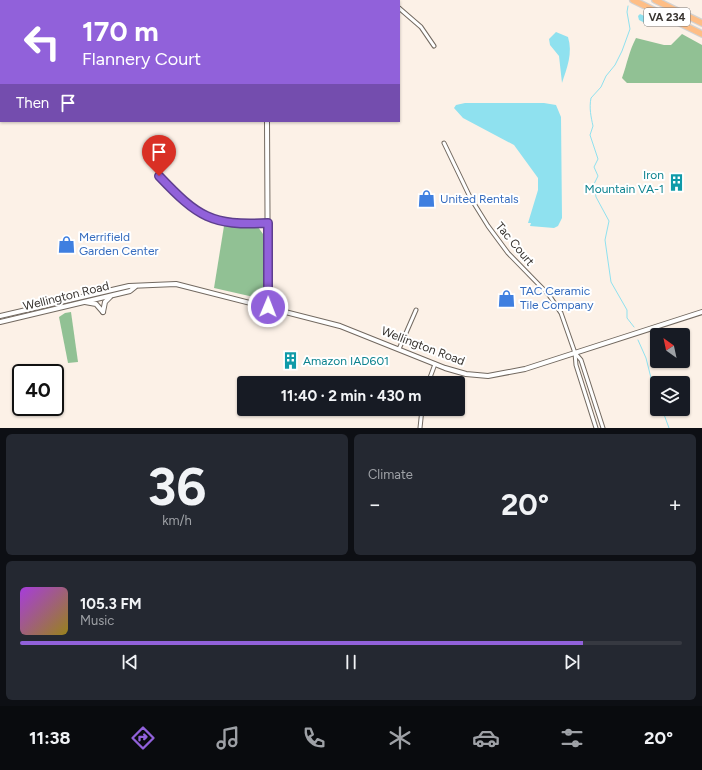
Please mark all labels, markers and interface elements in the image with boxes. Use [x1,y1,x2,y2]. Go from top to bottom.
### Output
road number: VA 234 [644,8,690,26]
text: 170 m [82,14,159,48]
icon: left [16,16,68,68]
text: Flannery Court [82,48,201,70]
icon: arrive [57,92,79,114]
text: Then [16,94,49,112]
pin [142,135,176,176]
icon: arrive [148,141,170,163]
place label: Iron Mountain VA-1 [585,168,664,196]
building icon: Iron Mountain VA-1 [667,172,687,192]
shop icon: United Rentals [417,189,437,209]
place label: United Rentals [440,192,519,206]
street label: Tac Court [493,219,537,269]
place label: Merrifield Garden Center [79,230,159,258]
shop icon: Merrifield Garden Center [56,234,76,254]
street label: Wellington Road [22,279,110,313]
place label: TAC Ceramic Tile Company [520,284,594,312]
position arrow [247,286,289,328]
shop icon: TAC Ceramic Tile Company [497,288,517,308]
street label: Wellington Road [379,324,467,368]
north arrow [650,328,690,368]
map controls [650,328,690,416]
building icon: Amazon IAD601 [280,351,300,371]
place label: Amazon IAD601 [303,354,389,368]
speed limit sign: 40 [12,364,64,416]
button: layers [650,376,690,416]
text: 11:40 · 2 min · 430 m [281,387,421,405]
text: 36 [147,456,207,518]
text: Climate [368,467,413,482]
text: 20° [501,486,549,523]
text: − [368,491,382,518]
text: + [668,491,682,518]
text: km/h [162,513,192,528]
text: 105.3 FM [80,595,142,613]
text: Music [80,613,114,628]
icon: previous [119,651,141,673]
icon: pause [340,651,362,673]
icon: next [561,651,583,673]
icon: directions [129,724,157,752]
icon: music [214,724,242,752]
icon: phone [300,724,328,752]
icon: climate [386,724,414,752]
icon: car [472,724,500,752]
icon: filters [558,724,586,752]
text: 11:38 [29,727,71,749]
text: 20° [644,727,673,749]

